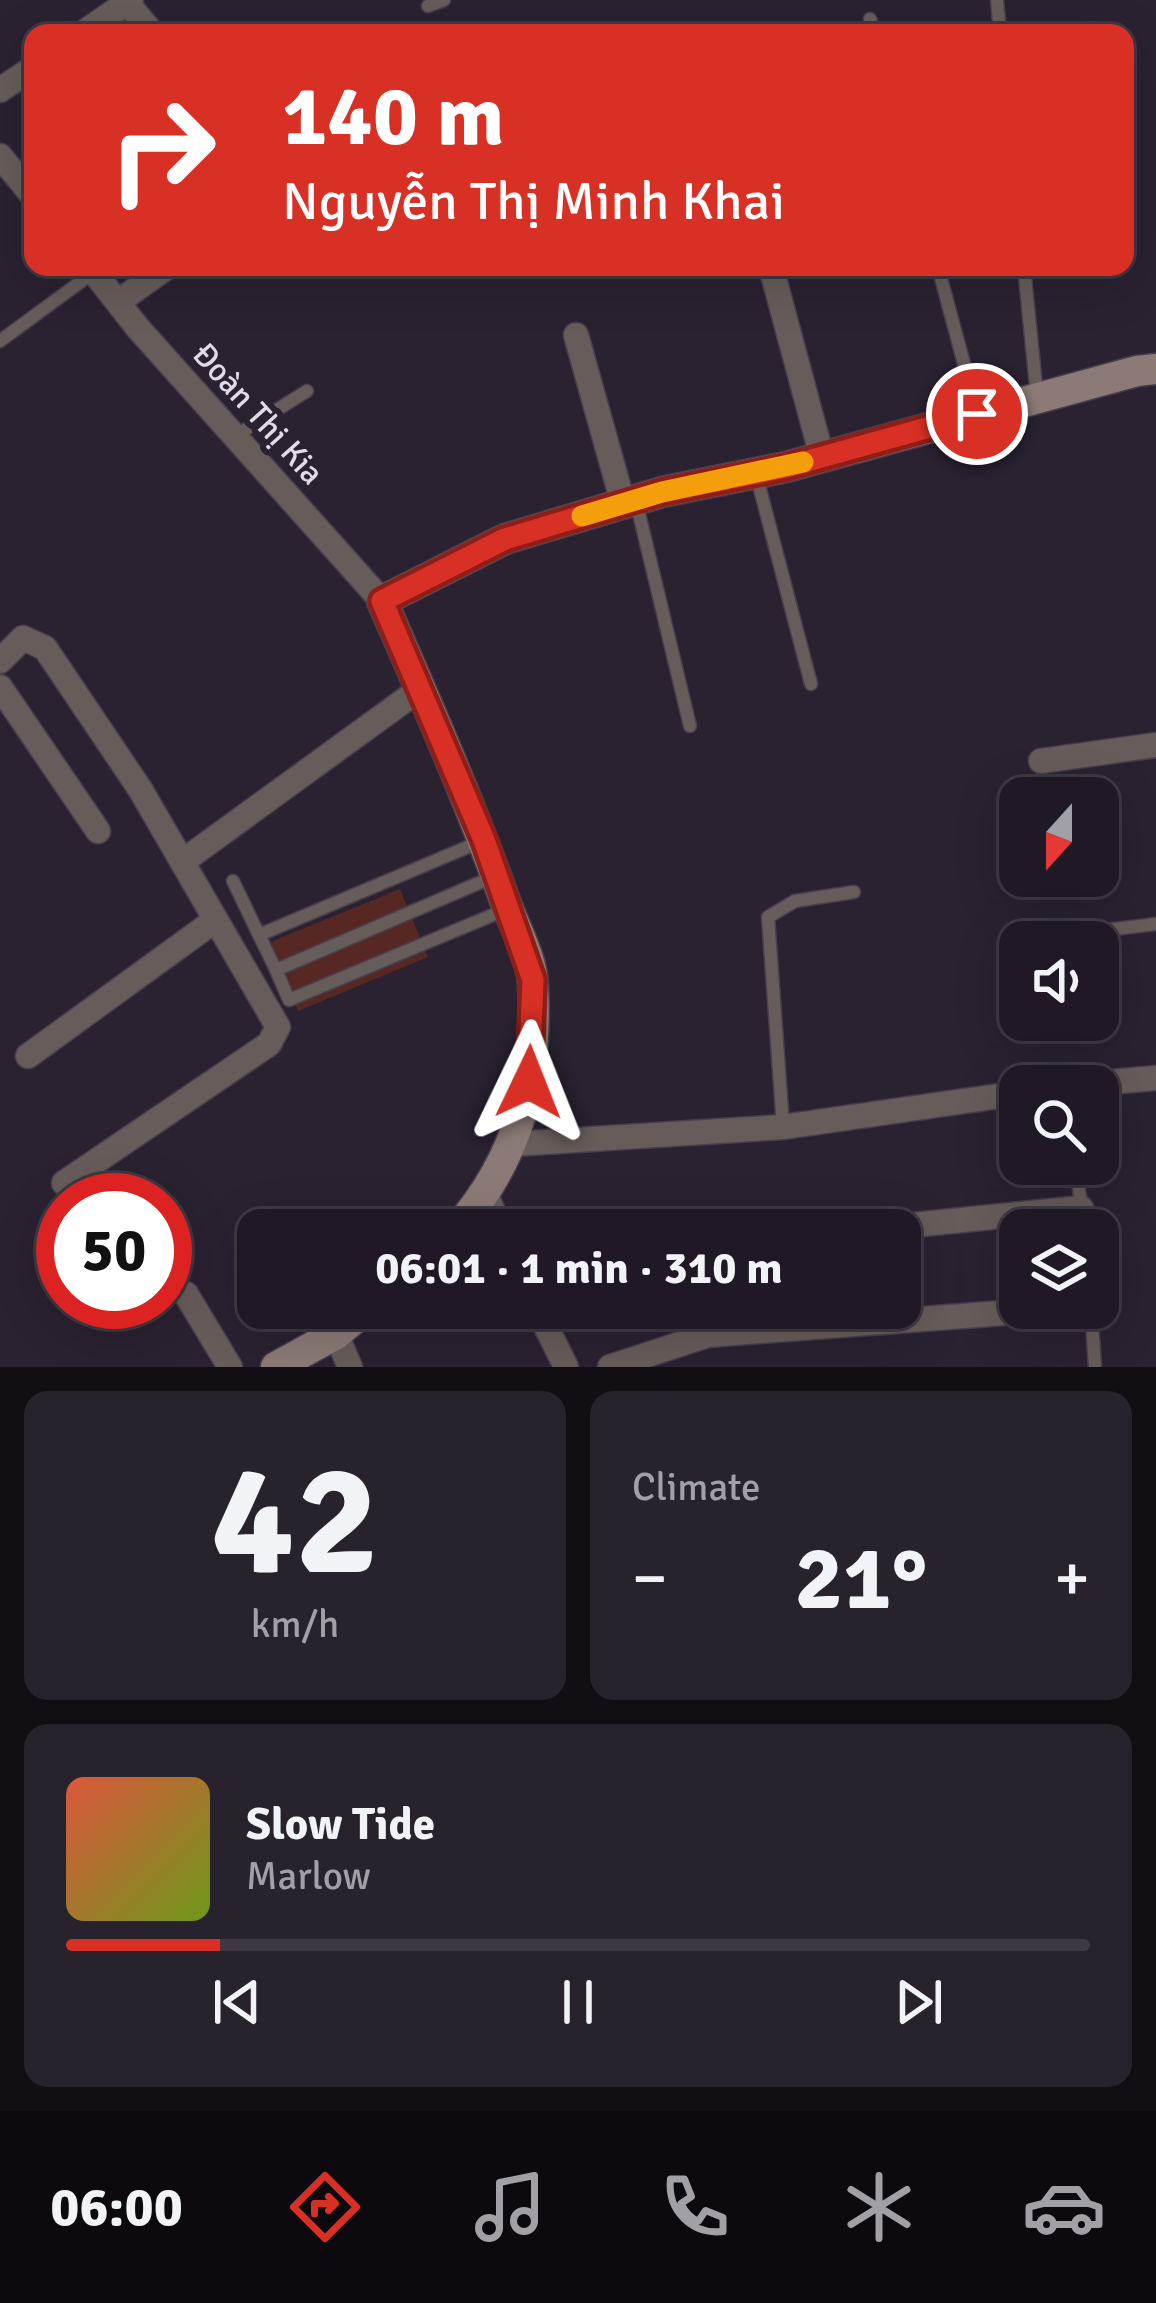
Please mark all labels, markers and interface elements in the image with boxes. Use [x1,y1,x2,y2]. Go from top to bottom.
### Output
text: 140 m [282,65,504,169]
icon: right [84,72,240,228]
text: Nguyễn Thị Minh Khai [282,168,785,235]
street label: Đoàn Thị Kia [183,335,332,493]
pin [926,363,1028,465]
icon: arrive [944,381,1010,447]
north arrow [999,777,1119,897]
map controls [999,777,1119,1329]
button: sound [999,921,1119,1041]
position arrow [466,1019,592,1145]
button: search [999,1065,1119,1185]
speed limit sign: 50 [36,1173,192,1329]
button: layers [999,1209,1119,1329]
text: 06:01 · 1 min · 310 m [375,1241,783,1296]
text: 42 [211,1425,379,1618]
text: Climate [632,1463,761,1511]
text: 21° [794,1523,928,1634]
text: − [632,1538,668,1619]
text: + [1054,1538,1090,1619]
text: km/h [251,1600,339,1648]
text: Slow Tide [246,1797,435,1852]
text: Marlow [246,1852,371,1900]
icon: previous [204,1969,270,2035]
icon: pause [545,1969,611,2035]
icon: next [886,1969,952,2035]
icon: directions [283,2165,367,2249]
icon: music [468,2165,552,2249]
icon: phone [653,2165,737,2249]
icon: climate [837,2165,921,2249]
icon: car [1022,2165,1106,2249]
text: 06:00 [50,2174,183,2241]

